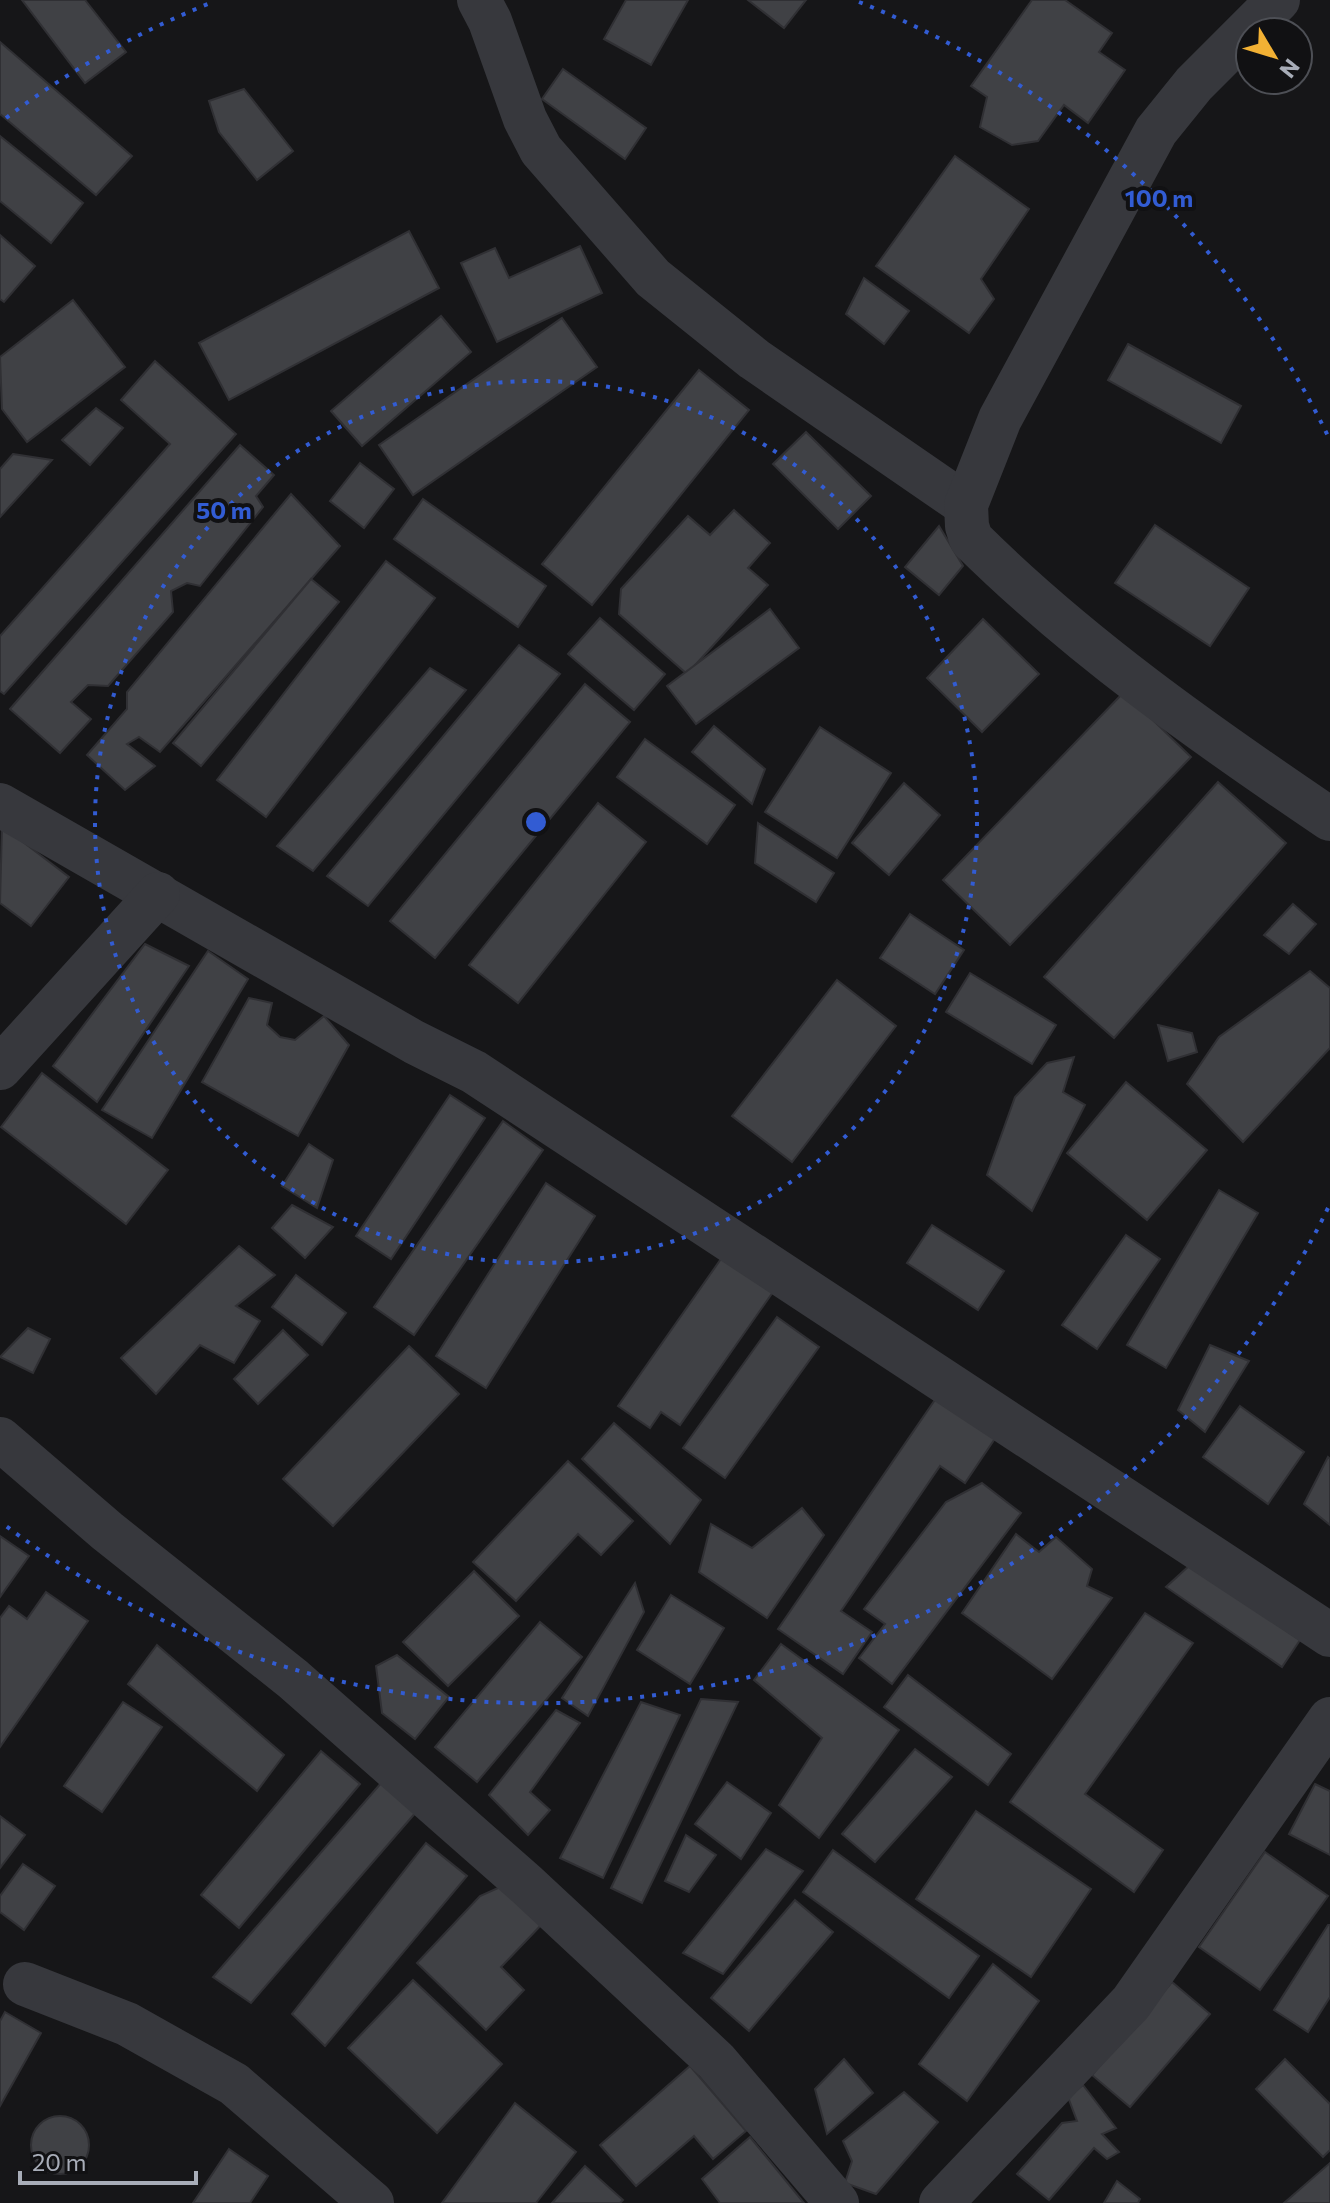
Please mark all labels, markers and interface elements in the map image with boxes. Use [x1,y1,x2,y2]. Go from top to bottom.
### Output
north arrow [1234,16,1314,96]
text: N [1274,54,1306,83]
text: 100 m [1125,183,1193,212]
text: 50 m [196,495,252,524]
centre of rings [522,808,550,836]
scale bar [20,2135,196,2185]
text: 20 m [32,2147,86,2176]

